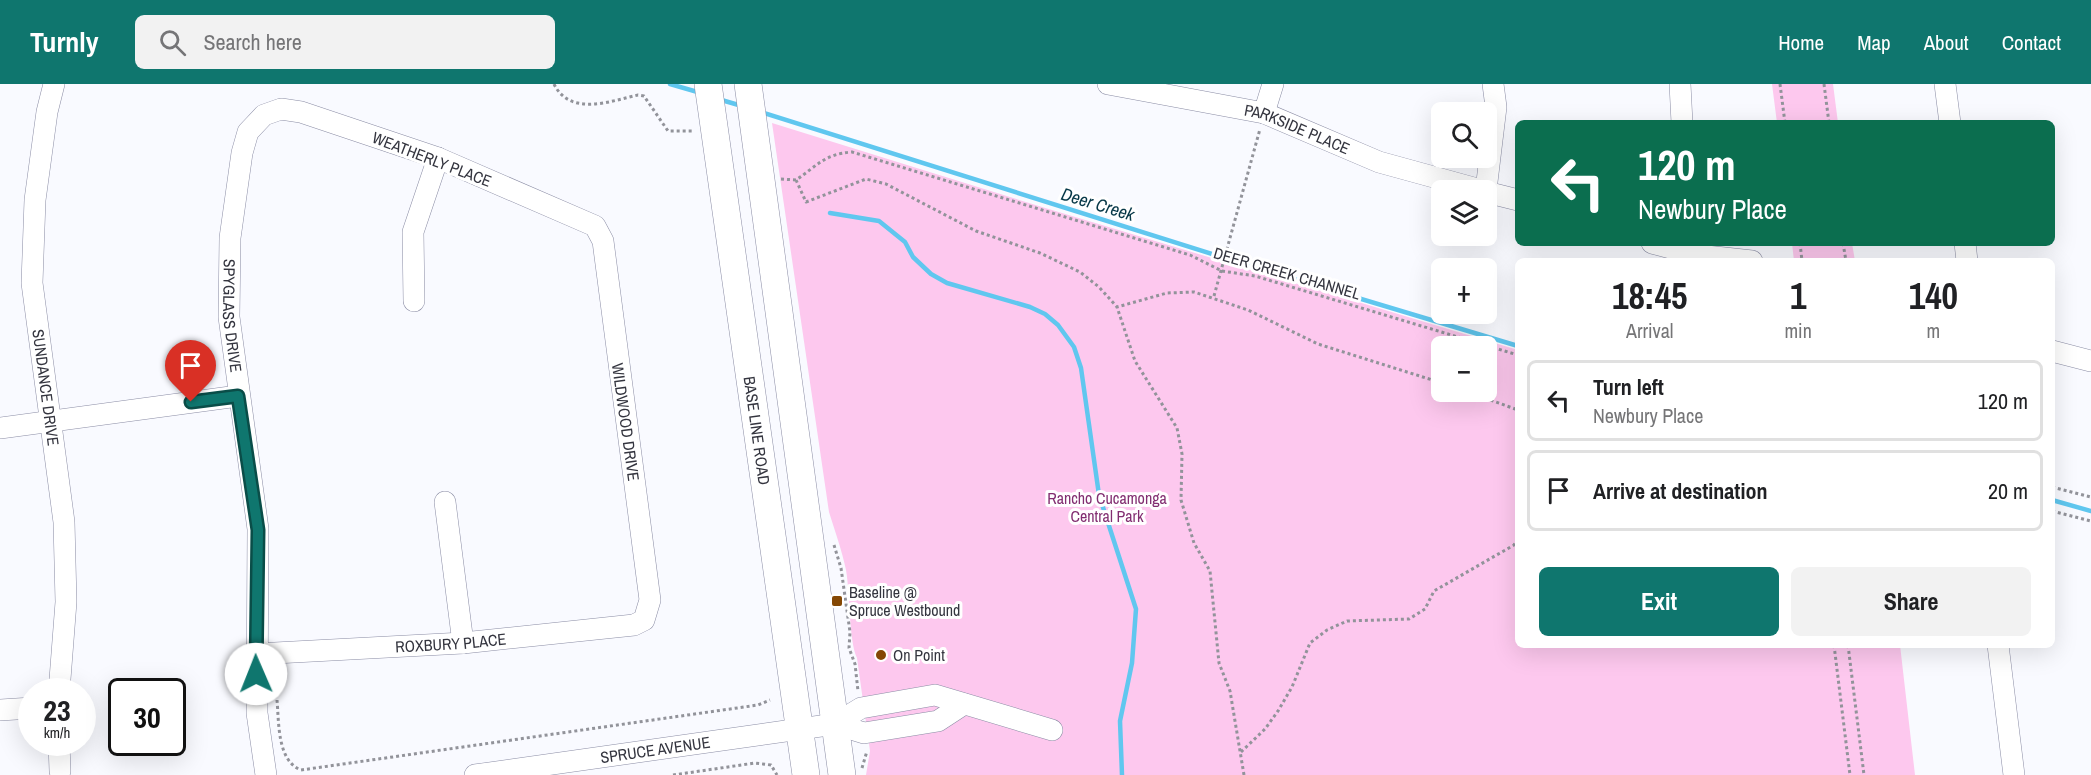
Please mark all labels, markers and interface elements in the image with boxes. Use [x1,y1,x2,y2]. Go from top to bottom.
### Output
search box [135,15,555,69]
text: Turnly [30,23,99,61]
icon: search [156,26,189,59]
text: Search here [204,27,302,57]
text: Home [1778,28,1824,57]
text: Map [1857,28,1891,57]
text: About [1924,28,1969,57]
text: Contact [2002,28,2061,57]
street label: PARKSIDE PLACE [1243,99,1353,159]
map controls [1431,102,1497,402]
button: search [1431,102,1497,168]
street label: WEATHERLY PLACE [369,126,495,192]
text: 120 m [1638,137,1736,193]
icon: left [1539,144,1617,222]
button: layers [1431,180,1497,246]
water label: Deer Creek [1058,181,1138,227]
text: Newbury Place [1638,191,1787,227]
street label: DEER CREEK CHANNEL [1211,242,1364,305]
button: + [1431,258,1497,324]
street label: SPYGLASS DRIVE [218,259,247,374]
text: 18:45 [1612,272,1687,320]
text: 1 [1790,272,1806,320]
text: 140 [1909,272,1958,320]
text: Arrival [1626,317,1673,344]
text: min [1784,317,1812,344]
text: m [1927,317,1940,344]
street label: SUNDANCE DRIVE [27,328,65,447]
button: − [1431,336,1497,402]
pin [165,340,216,402]
icon: arrive [174,349,207,382]
street label: WILDWOOD DRIVE [607,362,645,482]
text: Turn left [1593,372,1664,402]
street label: BASE LINE ROAD [739,375,776,486]
icon: left [1542,384,1575,417]
text: 120 m [1978,386,2028,416]
text: Newbury Place [1593,402,1703,429]
icon: arrive [1542,474,1575,507]
text: Arrive at destination [1593,476,1767,506]
text: 20 m [1988,476,2028,506]
park label: Rancho Cucamonga Central Park [1047,487,1167,527]
button: Exit [1539,567,1779,636]
button: Share [1791,567,2031,636]
place label: Baseline @ Spruce Westbound [849,581,960,621]
marker: Baseline @ Spruce Westbound [830,594,844,608]
street label: ROXBURY PLACE [395,628,507,658]
position arrow [224,642,288,706]
place label: On Point [893,644,945,666]
marker: On Point [874,648,888,662]
speed limit sign: 30 [108,678,186,756]
text: 23 [43,690,71,730]
text: km/h [44,722,70,743]
street label: SPRUCE AVENUE [599,731,712,768]

